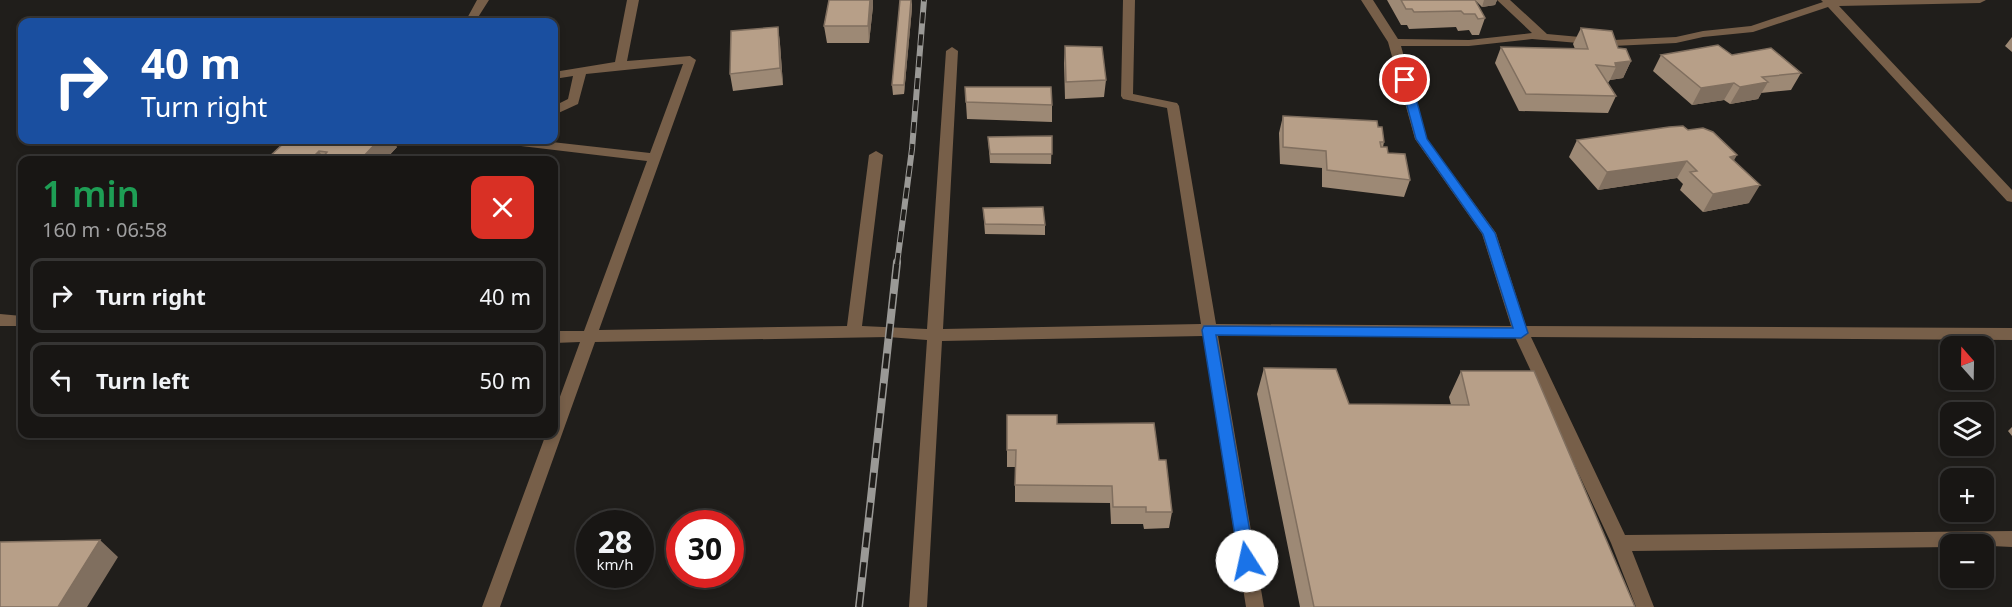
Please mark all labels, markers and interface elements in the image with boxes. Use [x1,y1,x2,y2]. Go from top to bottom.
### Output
text: 40 m [141,34,241,91]
icon: right [42,42,120,120]
pin [1379,54,1430,105]
icon: arrive [1388,63,1421,96]
text: Turn right [141,88,267,125]
text: 1 min [42,169,140,218]
button: close [471,176,534,239]
text: 160 m · 06:58 [42,216,167,243]
icon: right [45,279,78,312]
text: Turn right [96,281,206,311]
text: 40 m [480,281,531,311]
north arrow [1940,336,1994,390]
map controls [1940,336,1994,588]
icon: left [45,363,78,396]
text: Turn left [96,365,190,395]
text: 50 m [480,365,531,395]
button: layers [1940,402,1994,456]
button: + [1940,468,1994,522]
speed limit sign: 30 [666,510,744,588]
text: 28 [598,521,632,562]
position arrow [1215,529,1279,593]
button: − [1940,534,1994,588]
text: km/h [597,554,633,574]

